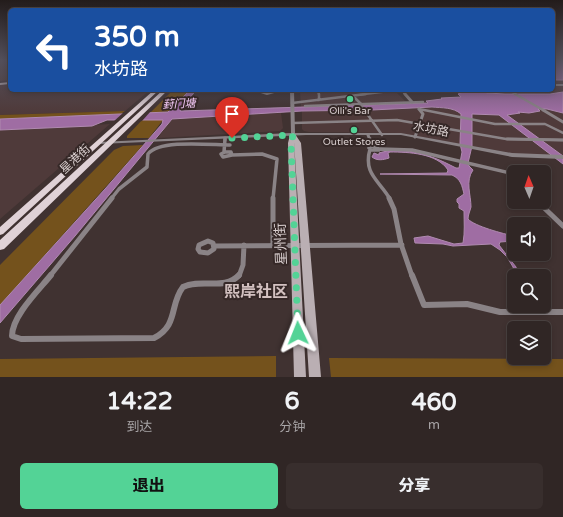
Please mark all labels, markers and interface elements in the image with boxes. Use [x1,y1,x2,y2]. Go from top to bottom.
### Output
text: 350 m [94,20,180,54]
icon: left [28,24,80,76]
text: 水坊路 [94,58,148,80]
marker: Olli's Bar [345,94,355,104]
water label: 葑门塘 [162,97,198,111]
pin [215,97,249,138]
icon: arrive [221,103,243,125]
place label: Olli's Bar [329,105,371,117]
street label: 水坊路 [412,119,450,139]
marker: Outlet Stores [349,125,359,135]
place label: Outlet Stores [323,136,385,148]
street label: 星港街 [57,142,93,176]
north arrow [507,165,551,209]
map controls [507,165,551,365]
button: sound [507,217,551,261]
street label: 星州街 [272,223,290,265]
button: search [507,269,551,313]
district label: 熙岸社区 [224,282,288,302]
position arrow [277,312,319,354]
button: layers [507,321,551,365]
text: 14:22 [106,387,173,416]
text: 6 [285,387,300,416]
text: 460 [411,388,457,417]
text: m [428,417,440,433]
text: 到达 [127,419,153,435]
text: 分钟 [279,419,305,435]
button: 退出 [20,463,278,509]
button: 分享 [286,463,543,509]

